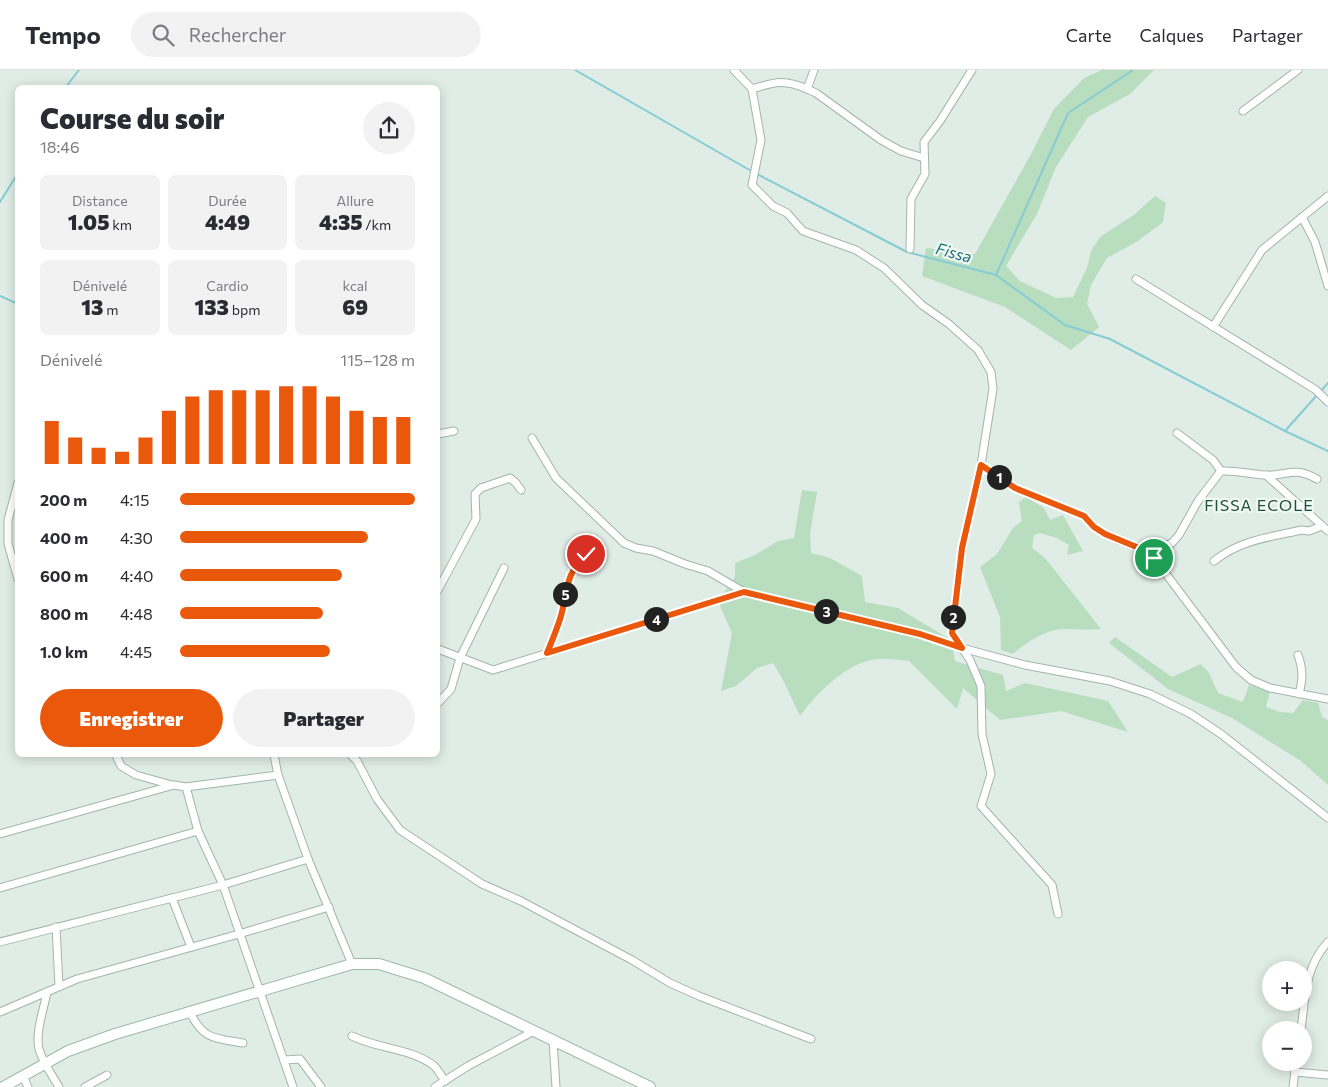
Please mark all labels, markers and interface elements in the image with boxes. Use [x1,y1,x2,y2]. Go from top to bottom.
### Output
search box [131,12,481,57]
text: Tempo [25,20,101,49]
icon: search [149,21,177,49]
text: Rechercher [189,23,286,46]
text: Carte [1066,24,1111,46]
text: Calques [1139,24,1204,46]
text: Partager [1232,24,1303,46]
text: Course du soir [40,101,225,135]
button: share [363,102,415,154]
text: 18:46 [40,137,80,156]
text: Distance [72,192,128,209]
text: Durée [208,192,247,209]
text: Allure [336,192,374,209]
text: 1.05 [68,209,110,234]
text: 4:49 [205,209,250,234]
text: 4:35 [319,209,363,234]
text: km [110,216,132,233]
text: /km [363,216,391,233]
water label: Fissa [934,238,974,266]
text: Dénivelé [73,277,127,294]
text: Cardio [206,277,249,294]
text: kcal [343,277,368,294]
text: 13 [81,294,103,319]
text: 133 [195,294,229,319]
text: 69 [342,294,368,319]
text: m [103,301,118,318]
text: bpm [229,301,260,318]
text: Dénivelé [40,350,102,369]
text: 115–128 m [340,350,415,369]
pin: 1 [986,464,1012,490]
text: 1 [996,469,1003,486]
text: 200 m [40,490,87,509]
text: 4:15 [120,490,149,509]
district label: FISSA ECOLE [1204,495,1314,514]
text: 400 m [40,528,88,547]
text: 4:30 [120,528,153,547]
pin [565,533,607,575]
pin [1133,537,1175,579]
icon: check [572,540,600,568]
icon: arrive [1140,544,1168,572]
text: 600 m [40,566,88,585]
text: 4:40 [120,566,153,585]
pin: 5 [552,582,578,606]
text: 5 [561,586,570,603]
pin: 3 [814,598,838,624]
text: 3 [822,603,831,620]
text: 800 m [40,604,88,623]
text: 4:48 [120,604,153,623]
pin: 2 [940,604,966,630]
pin: 4 [644,606,668,632]
text: 2 [950,609,957,626]
text: 4 [652,611,661,628]
text: 1.0 km [40,642,88,661]
text: 4:45 [120,642,152,661]
button: Enregistrer [40,689,223,747]
button: Partager [233,689,415,747]
map controls [1262,961,1312,1071]
button: + [1262,961,1312,1011]
button: − [1262,1021,1312,1071]

